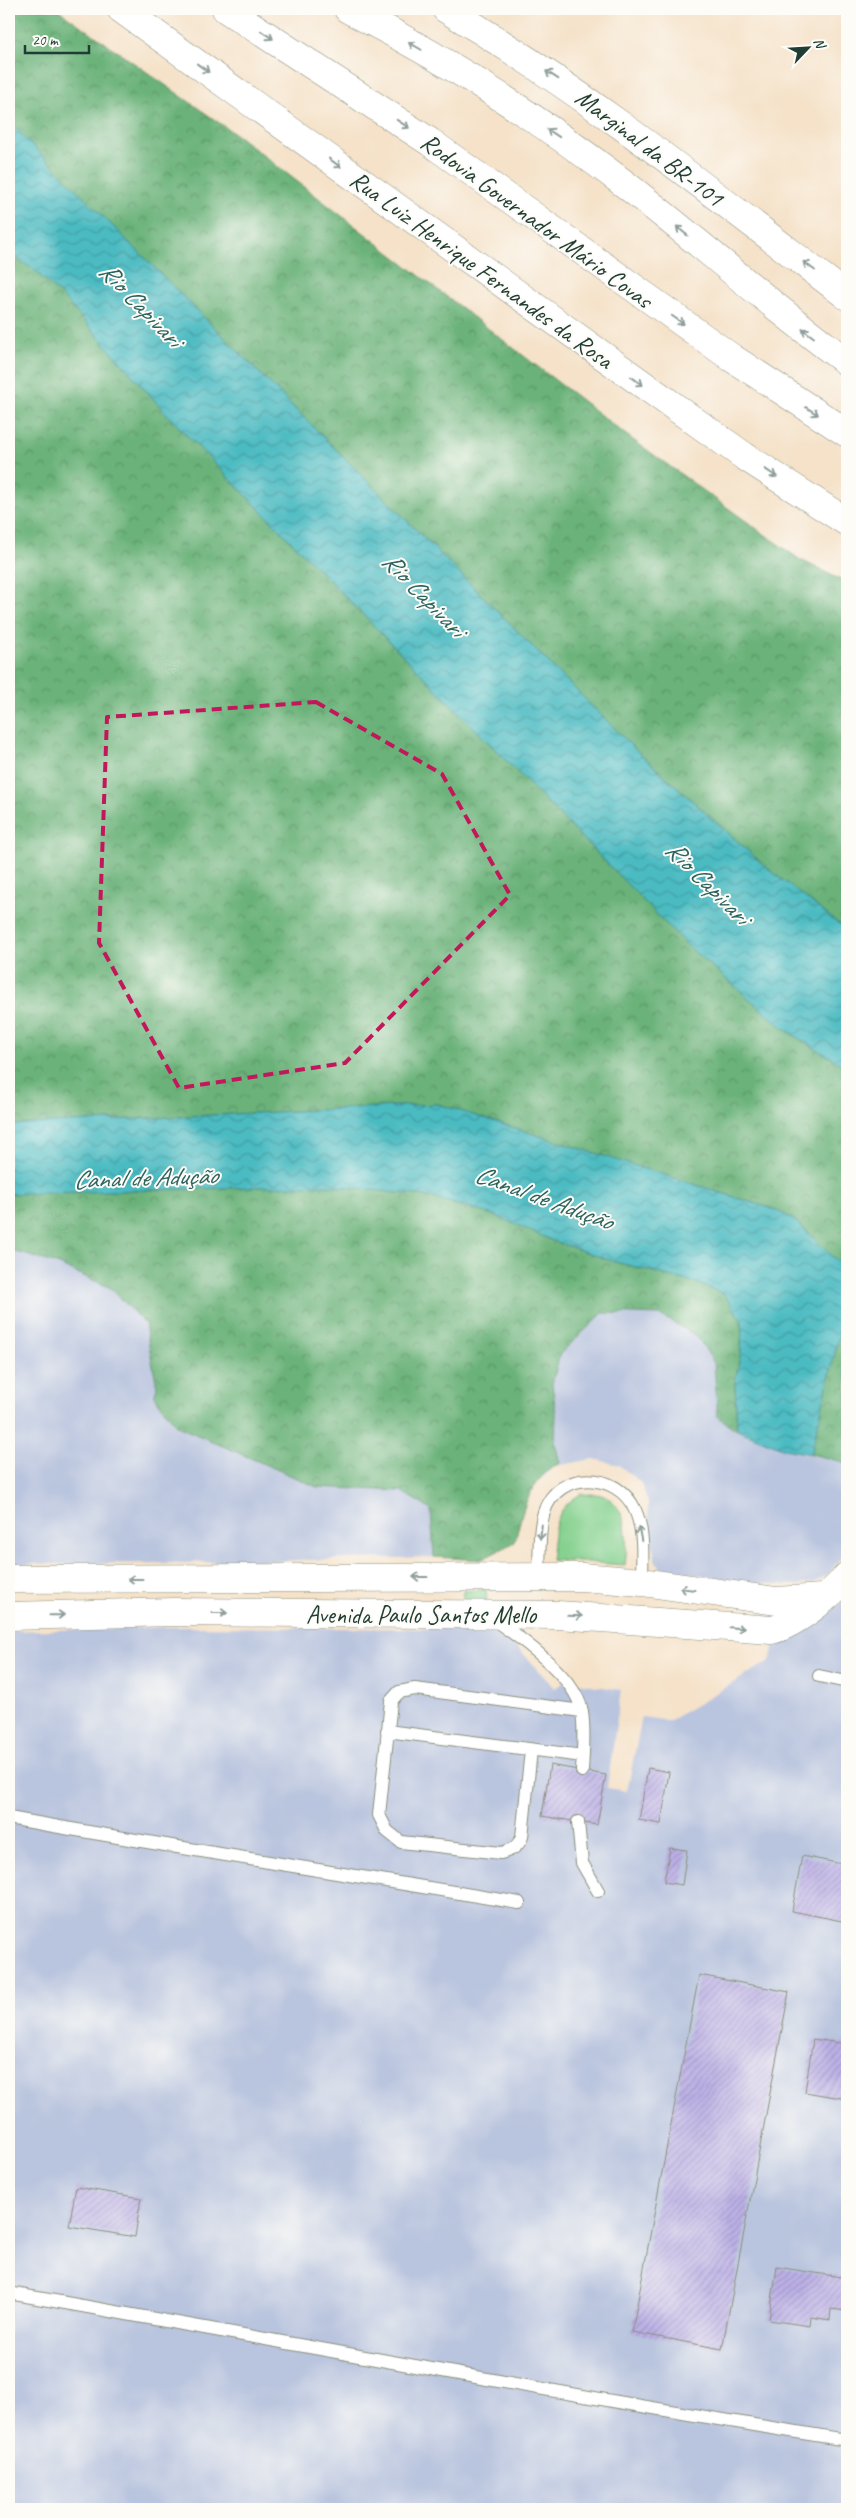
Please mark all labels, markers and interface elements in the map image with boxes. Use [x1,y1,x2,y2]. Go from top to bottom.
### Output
scale bar [25,22,89,54]
north arrow [784,22,834,72]
text: 20 m [32,31,59,50]
one-way arrow [259,31,273,41]
text: N [810,35,830,52]
one-way arrow [409,40,423,50]
one-way arrow [196,63,210,73]
one-way arrow [545,70,559,81]
street label: Marginal da BR-101 [569,82,731,215]
one-way arrow [395,120,409,130]
street label: Rodovia Governador Mário Covas [414,126,661,317]
one-way arrow [546,128,560,138]
one-way arrow [328,158,342,168]
street label: Rua Luiz Henrique Fernandes da Rosa [344,164,621,377]
one-way arrow [676,225,689,236]
water label: Rio Capivari [92,255,193,358]
one-way arrow [802,261,815,272]
one-way arrow [670,315,684,325]
one-way arrow [801,328,815,338]
one-way arrow [630,375,643,386]
one-way arrow [805,406,819,416]
one-way arrow [763,469,777,479]
water label: Rio Capivari [375,545,476,648]
water label: Rio Capivari [659,833,761,936]
water label: Canal de Adução [471,1157,621,1239]
water label: Canal de Adução [73,1158,221,1196]
one-way arrow [536,1523,546,1539]
one-way arrow [635,1526,645,1542]
one-way arrow [413,1572,429,1582]
one-way arrow [128,1574,144,1584]
one-way arrow [679,1584,695,1594]
street label: Avenida Paulo Santos Mello [306,1599,537,1631]
one-way arrow [212,1608,228,1618]
one-way arrow [49,1610,65,1620]
one-way arrow [567,1611,583,1620]
one-way arrow [729,1623,745,1633]

